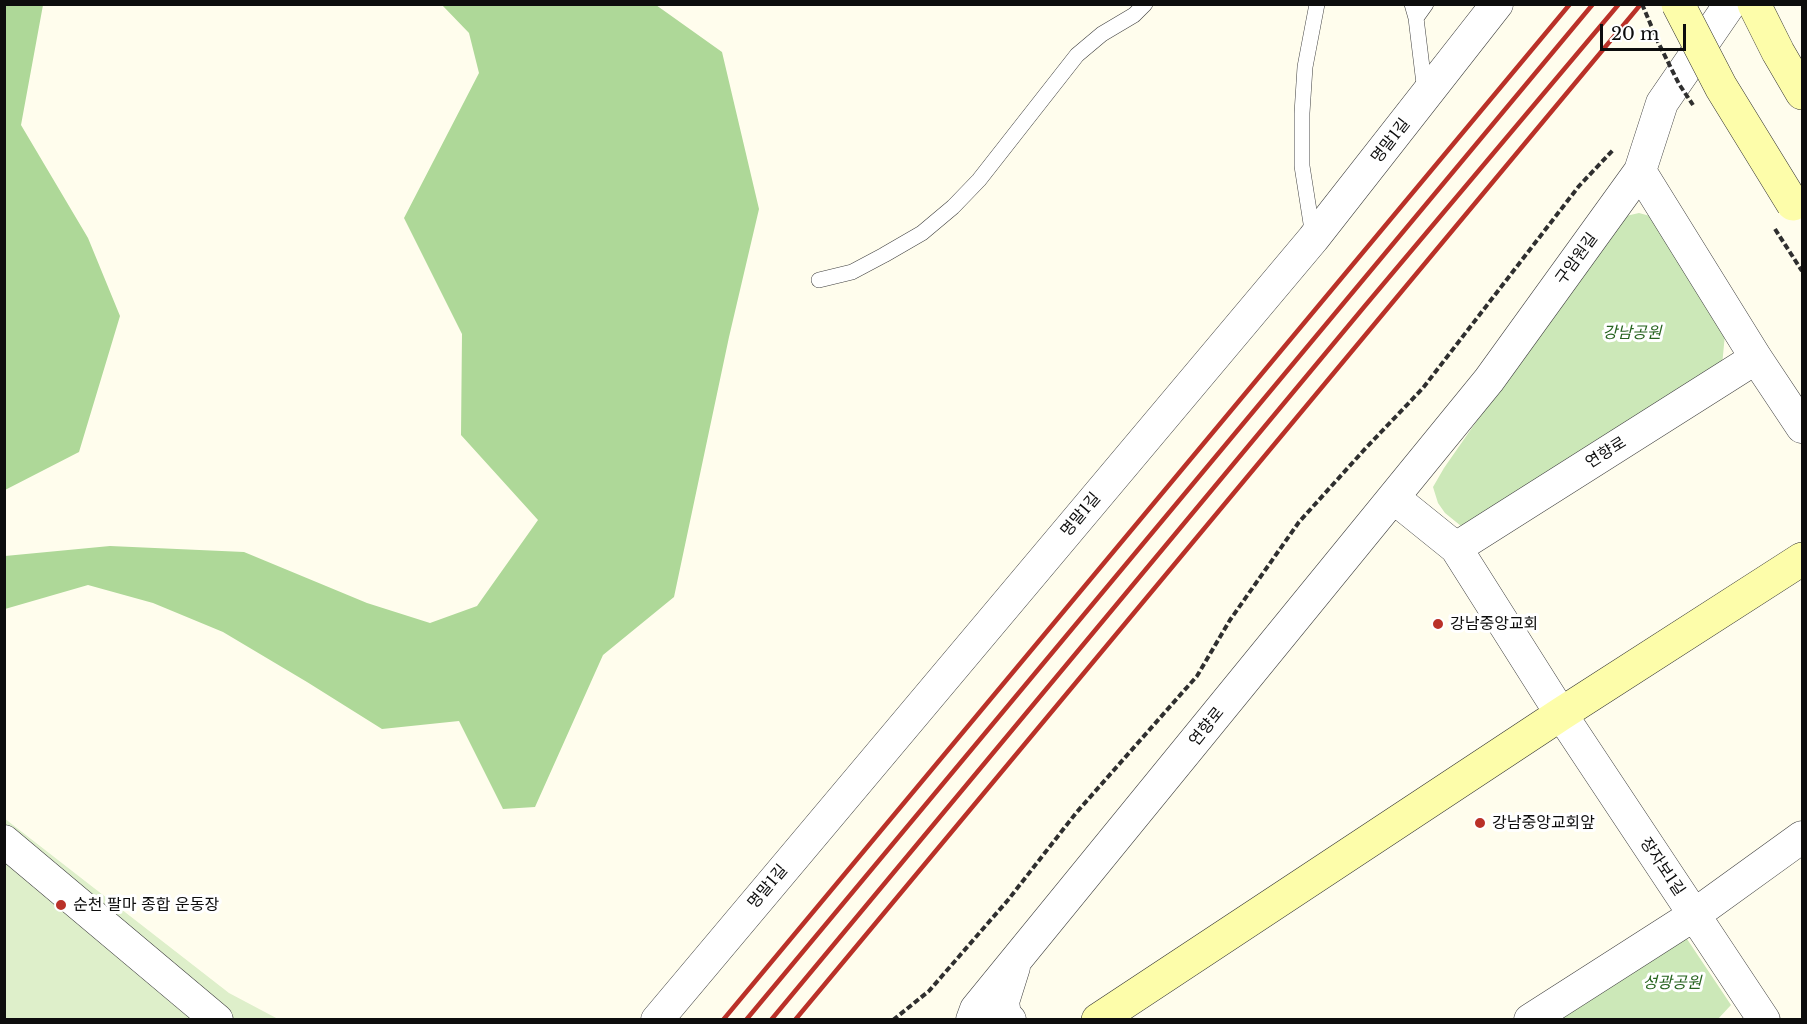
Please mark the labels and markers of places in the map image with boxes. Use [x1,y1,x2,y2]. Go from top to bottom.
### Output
place label: 강남중앙교회 [1450,614,1538,634]
marker: 강남중앙교회 [1431,617,1445,631]
place label: 강남중앙교회앞 [1492,813,1595,833]
marker: 강남중앙교회앞 [1473,816,1487,830]
place label: 순천 팔마 종합 운동장 [73,895,219,915]
marker: 순천 팔마 종합 운동장 [54,898,68,912]

